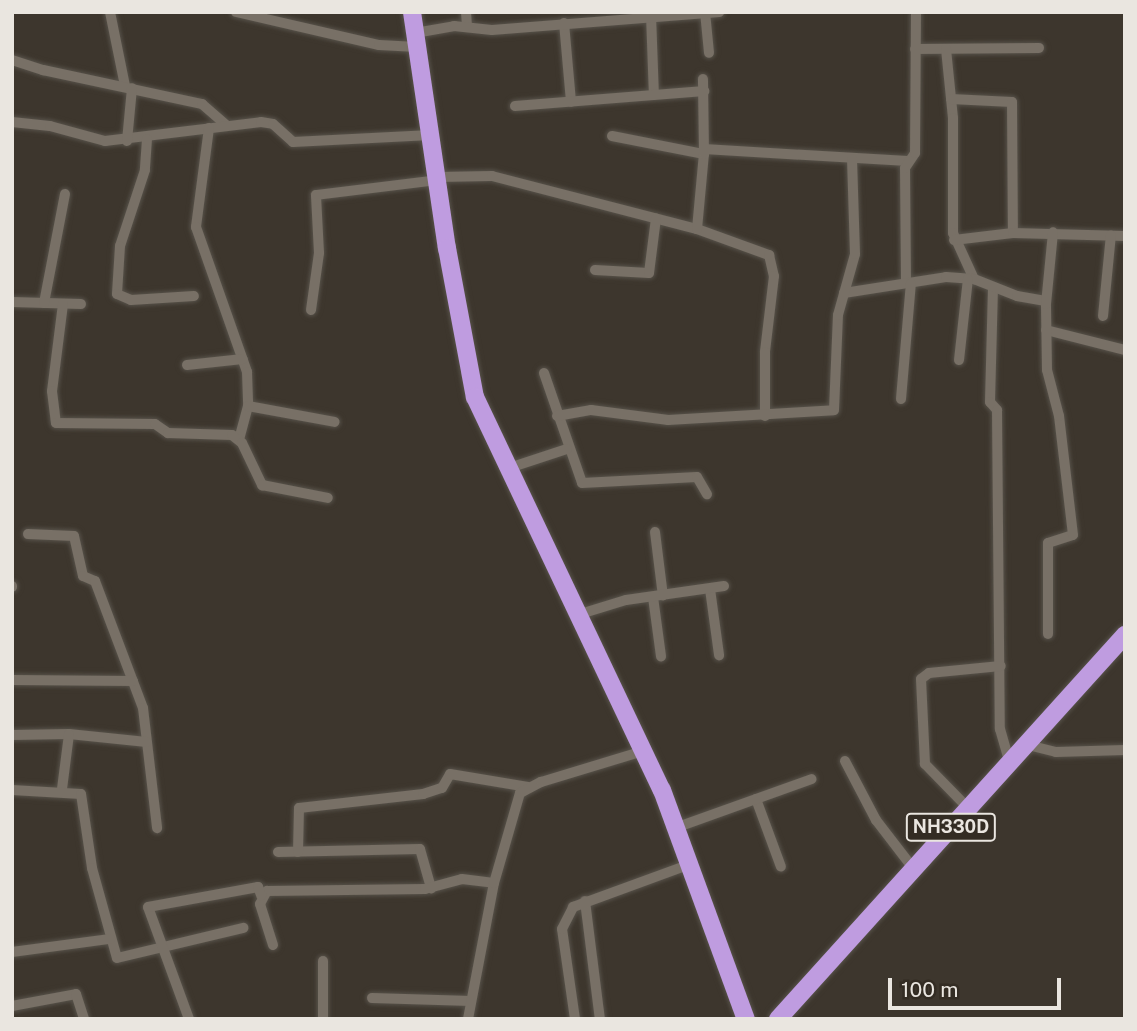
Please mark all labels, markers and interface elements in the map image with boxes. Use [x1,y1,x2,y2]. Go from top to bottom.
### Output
road number: NH330D [906,812,996,842]
scale bar [892,964,1065,1008]
text: 100 m [901,977,958,1002]

